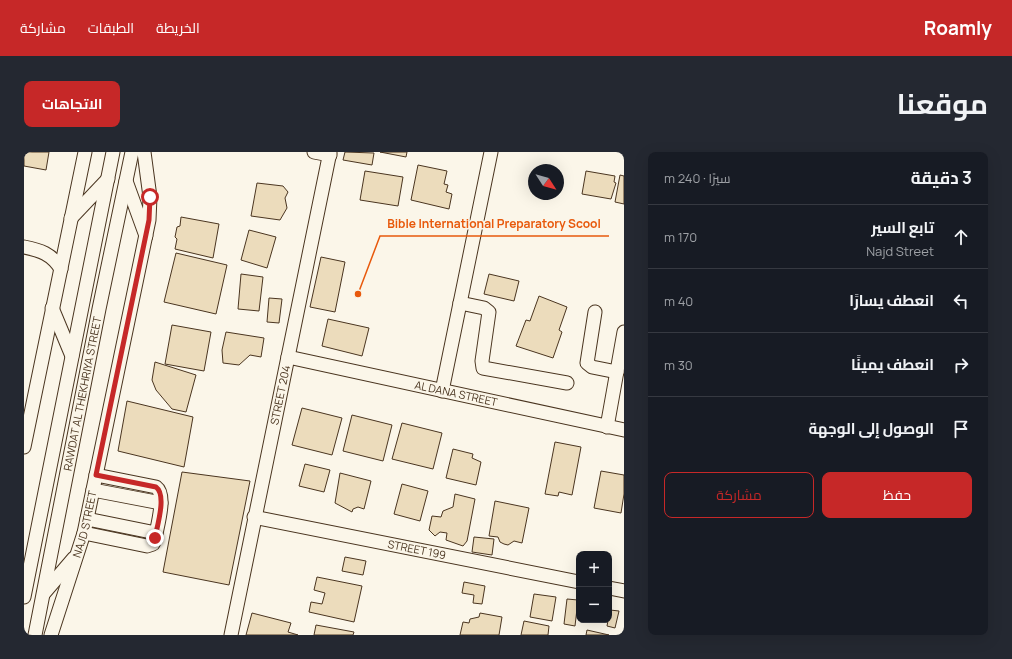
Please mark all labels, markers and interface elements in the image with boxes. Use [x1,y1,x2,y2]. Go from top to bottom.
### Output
text: Roamly [924,15,992,41]
text: مشاركة [20,18,66,37]
text: الطبقات [88,18,134,37]
text: الخريطة [156,18,200,37]
button: الاتجاهات [24,81,120,127]
text: موقعنا [897,84,988,122]
north arrow [528,164,564,200]
text: 3 دقيقة [911,166,972,189]
text: سيرًا · 240 m [664,169,731,187]
route start [141,188,159,206]
callout: Bible International Preparatory Scool [380,212,609,236]
text: Bible International Preparatory Scool [387,215,601,232]
text: تابع السير [871,217,934,238]
icon: ahead [950,226,972,248]
text: 170 m [664,228,697,246]
text: Najd Street [866,242,934,260]
text: انعطف يسارًا [849,290,934,311]
icon: left [950,290,972,312]
text: 40 m [664,292,693,310]
street label: RAWDAT AL THEKHRIYA STREET [59,315,104,472]
text: انعطف يمينًا [851,354,934,375]
icon: right [950,354,972,376]
text: 30 m [664,356,693,374]
street label: STREET 204 [266,364,293,426]
street label: AL DANA STREET [413,377,499,409]
text: الوصول إلى الوجهة [808,418,934,439]
icon: arrive [950,418,972,440]
button: مشاركة [664,472,814,518]
button: حفظ [822,472,972,518]
street label: NAJD STREET [69,489,100,559]
route end [146,529,164,547]
street label: STREET 199 [386,536,448,562]
map controls [576,551,612,623]
button: + [576,551,612,587]
button: − [576,587,612,623]

